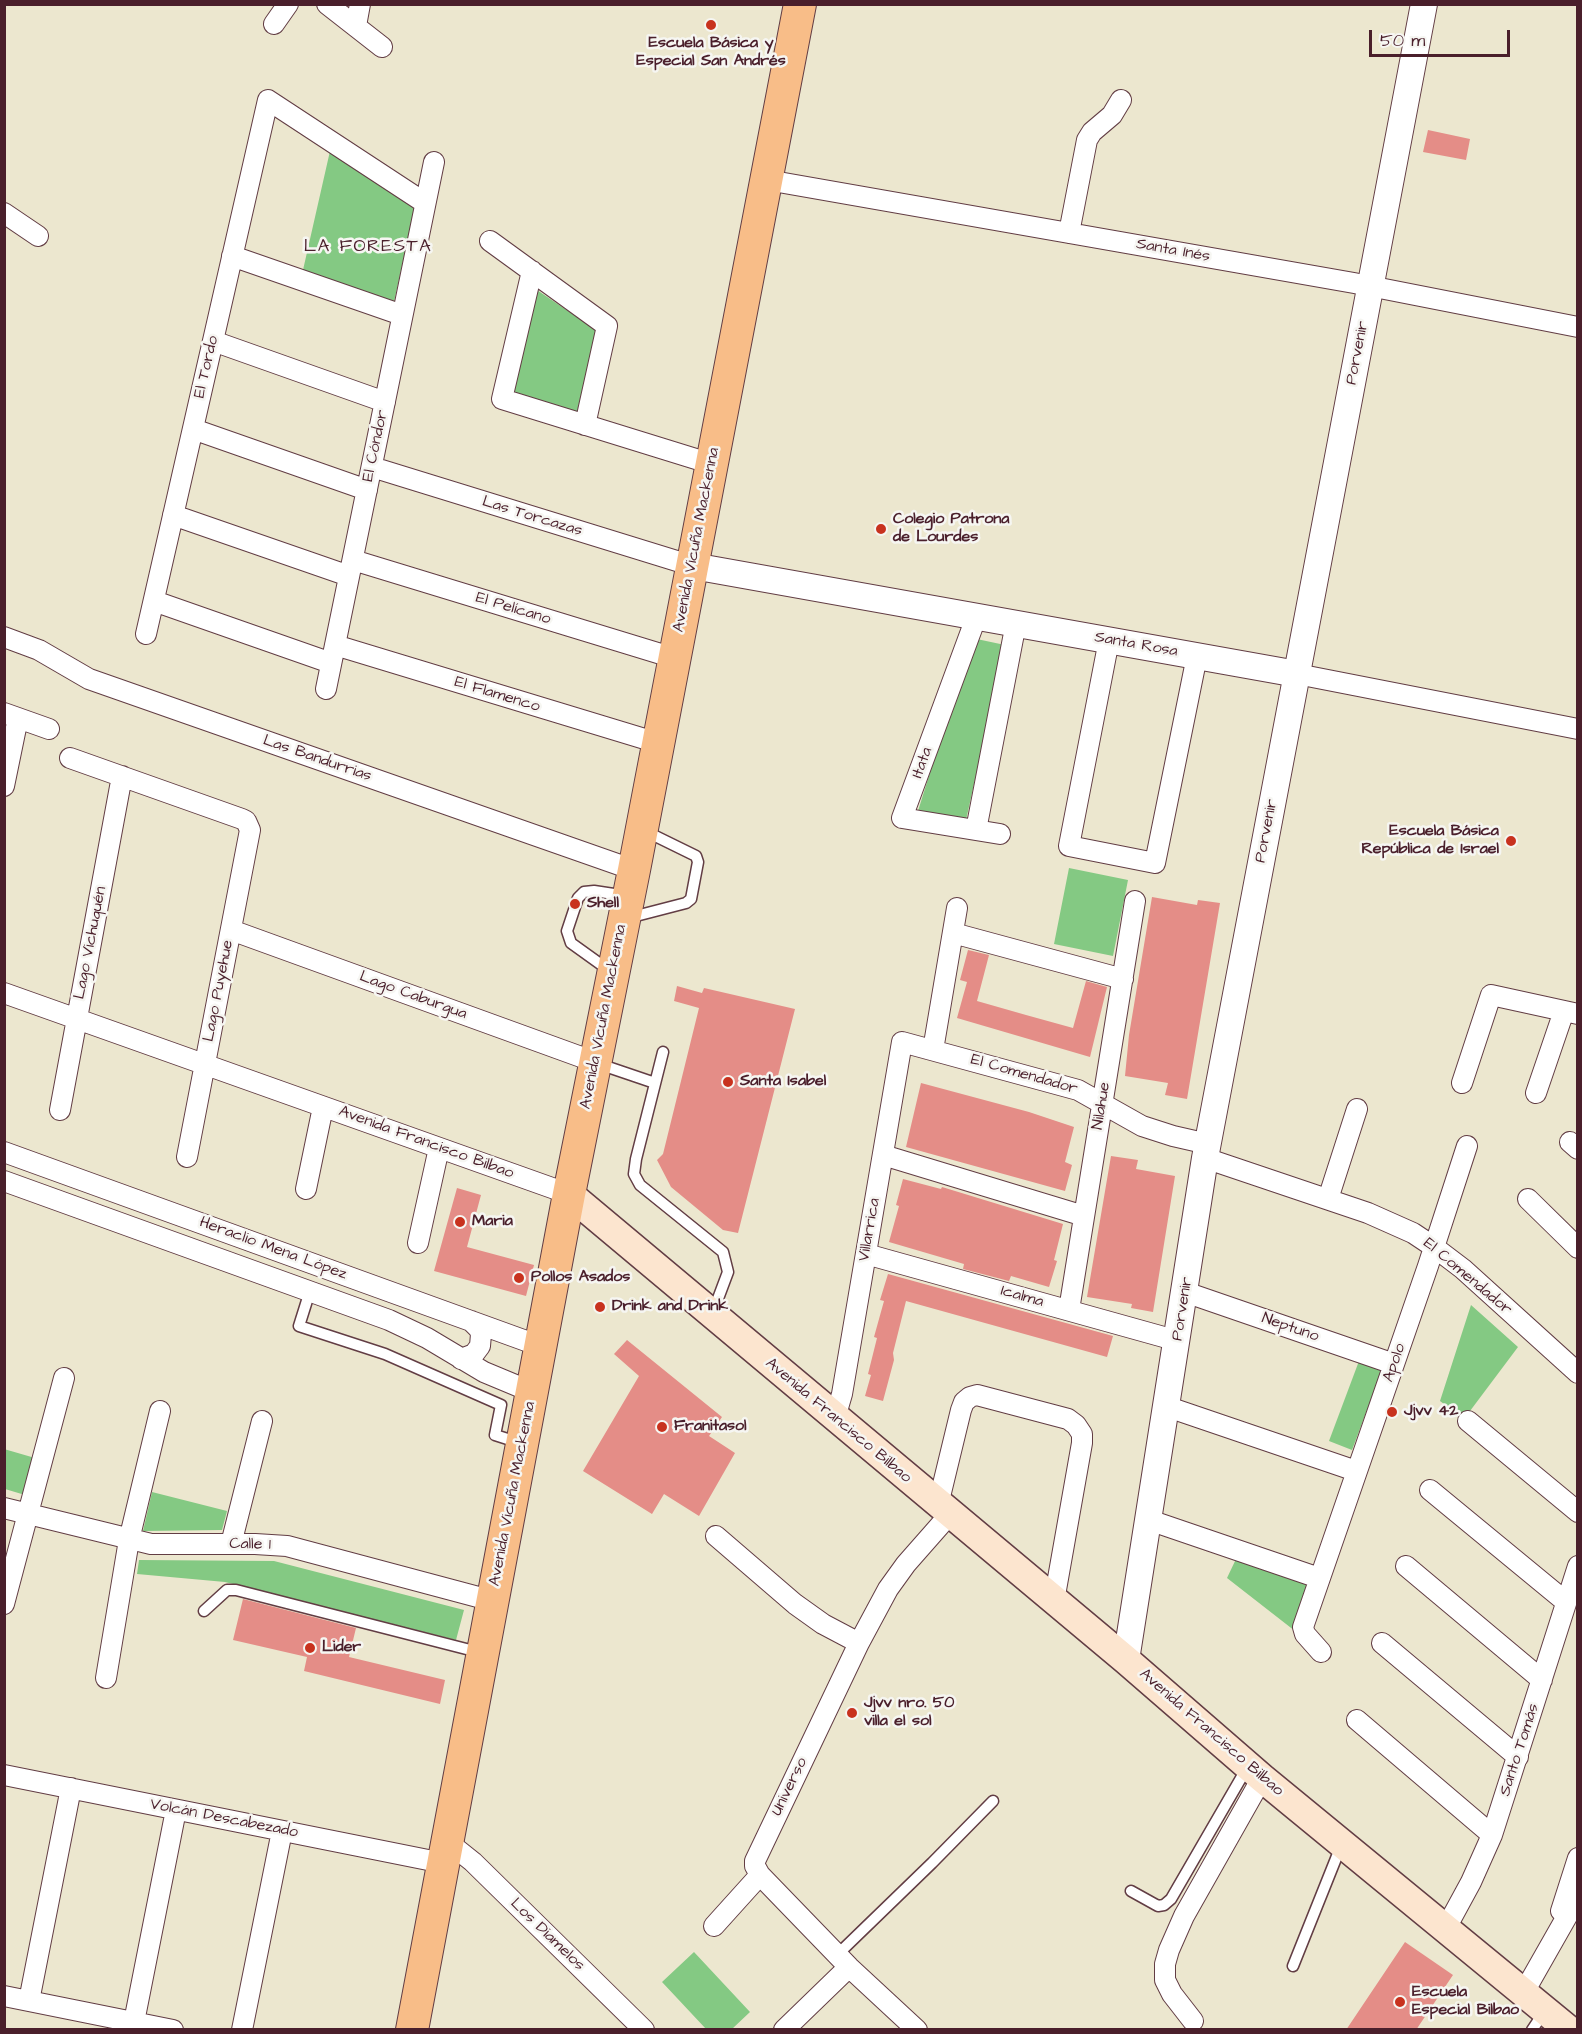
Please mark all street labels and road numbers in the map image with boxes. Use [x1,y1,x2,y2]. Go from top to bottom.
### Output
street label: Santa Inés [1135,235,1211,267]
street label: Porvenir [1342,320,1374,386]
street label: El Tordo [191,334,223,400]
street label: El Cóndor [359,408,393,484]
street label: Avenida Vicuña Mackenna [670,446,724,634]
street label: Las Torcazas [480,493,584,541]
street label: El Pelícano [473,588,553,630]
street label: Santa Rosa [1093,628,1179,662]
street label: El Flamenco [452,673,542,717]
street label: Las Bandurrias [260,731,374,787]
street label: Itata [909,745,937,781]
street label: Porvenir [1251,798,1283,864]
street label: Lago Vichuquén [71,885,111,1001]
street label: Avenida Vicuña Mackenna [577,923,631,1111]
street label: Lago Puyehue [200,938,238,1044]
street label: Lago Caburgua [357,968,469,1024]
street label: El Comendador [968,1051,1080,1099]
street label: Nilahue [1089,1081,1115,1131]
street label: Avenida Francisco Bilbao [336,1102,516,1184]
street label: Villarrica [855,1197,885,1263]
street label: Heraclio Mena López [197,1213,349,1285]
street label: El Comendador [1419,1234,1515,1320]
street label: Porvenir [1168,1276,1198,1342]
street label: Icalma [998,1282,1046,1312]
street label: Neptuno [1259,1309,1321,1347]
street label: Apolo [1379,1341,1411,1385]
street label: Avenida Francisco Bilbao [761,1354,915,1488]
street label: Avenida Vicuña Mackenna [486,1400,540,1588]
street label: Calle 1 [229,1535,271,1555]
street label: Avenida Francisco Bilbao [1135,1665,1287,1801]
street label: Santo Tomás [1496,1701,1544,1799]
street label: Universo [768,1755,812,1819]
street label: Volcán Descabezado [148,1795,300,1843]
street label: Los Diamelos [506,1895,588,1975]

